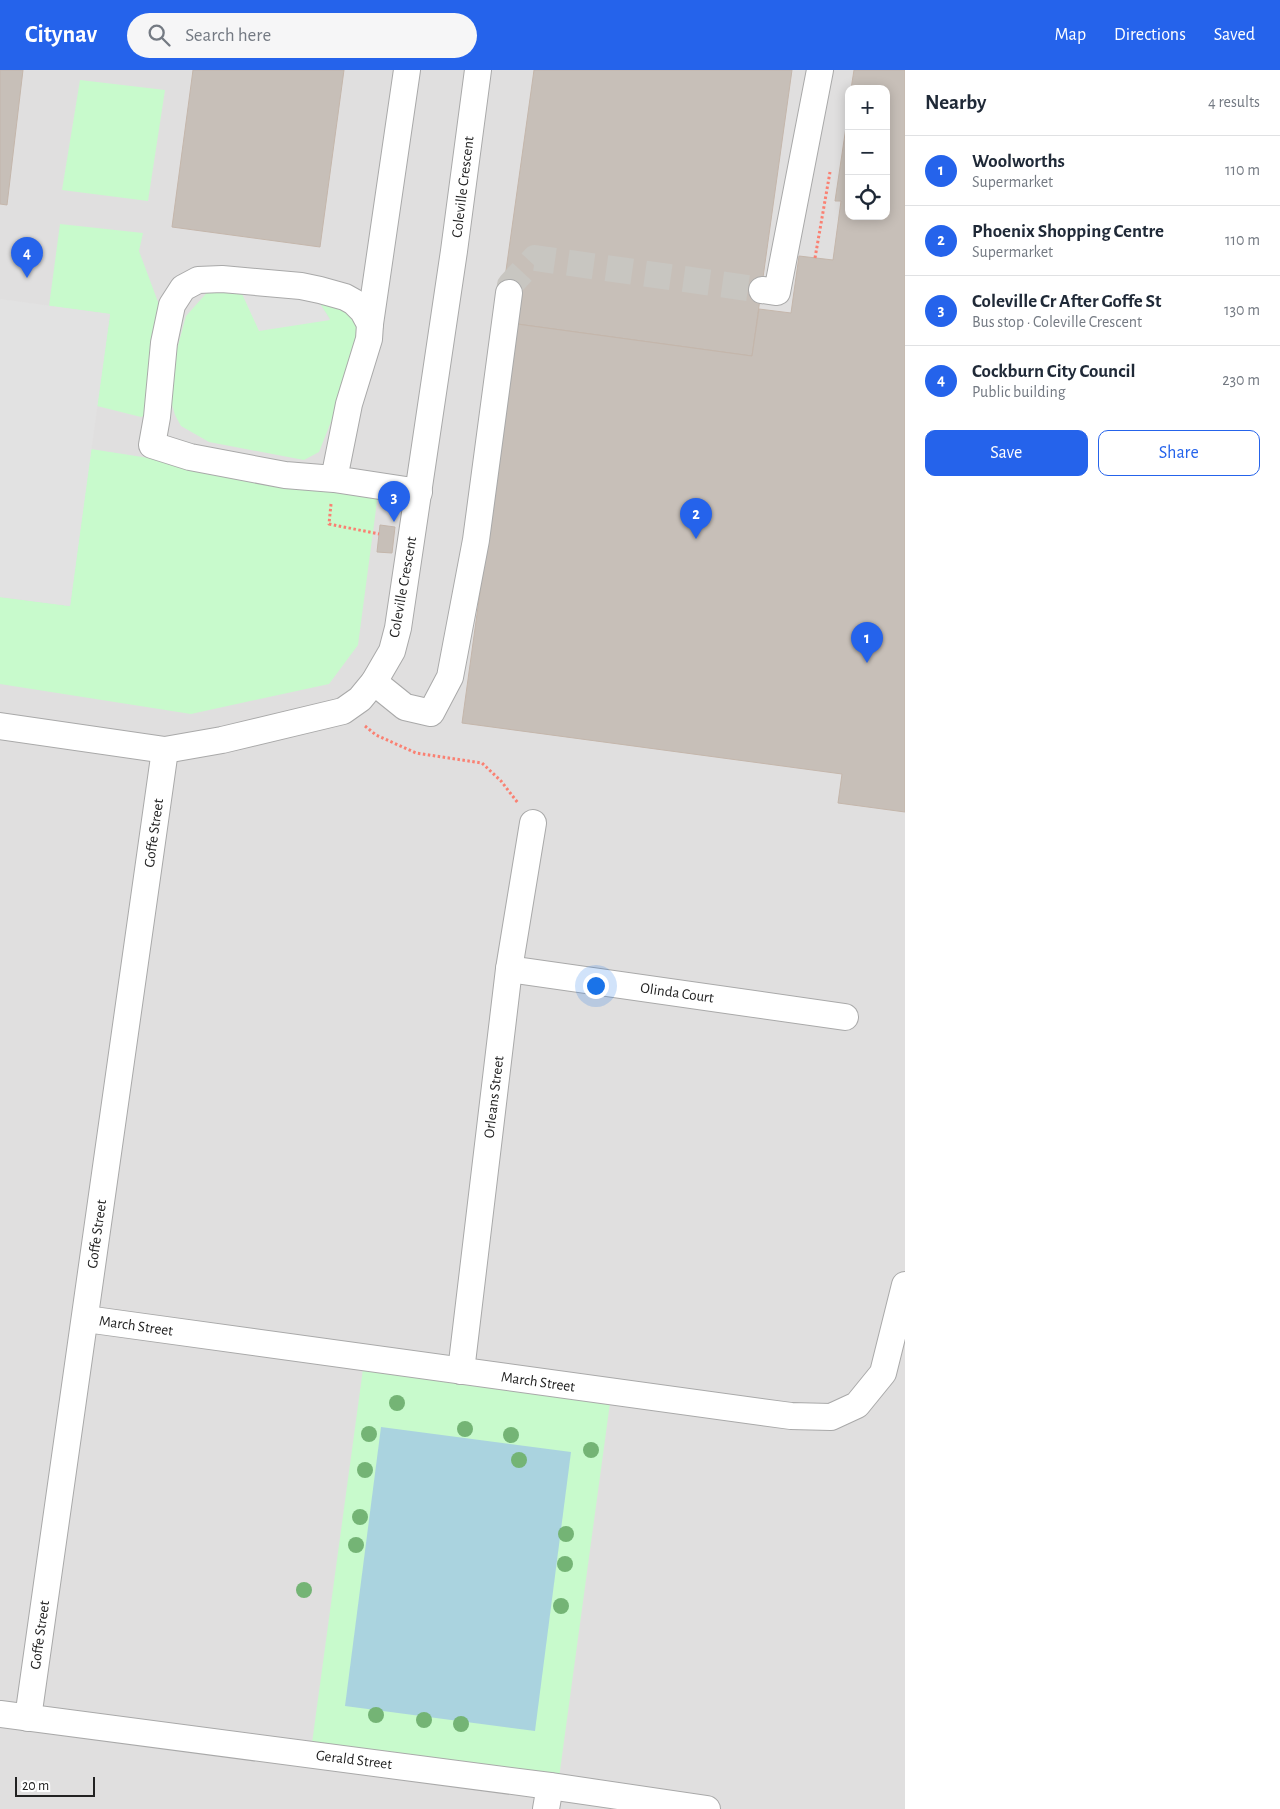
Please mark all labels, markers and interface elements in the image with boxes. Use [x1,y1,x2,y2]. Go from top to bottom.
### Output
search box [127,13,477,58]
icon: search [145,21,173,49]
text: Citynav [25,23,97,47]
text: Search here [185,26,271,45]
text: Map [1055,26,1086,44]
text: Directions [1114,26,1186,44]
text: Saved [1214,26,1255,44]
map controls [845,85,890,220]
button: + [845,85,890,130]
text: Nearby [925,92,986,113]
text: 4 results [1208,94,1260,110]
button: − [845,130,890,175]
street label: Coleville Crescent [449,135,477,239]
text: Woolworths [972,152,1065,171]
text: 1 [938,162,944,178]
text: 110 m [1225,162,1260,178]
text: Supermarket [972,174,1053,190]
button: locate [845,175,890,220]
text: Phoenix Shopping Centre [972,222,1164,241]
text: 2 [937,232,945,248]
text: 110 m [1225,232,1260,248]
pin: 4 [11,237,43,278]
text: Supermarket [972,244,1053,260]
text: Coleville Cr After Goffe St [972,292,1161,311]
text: 3 [938,302,944,318]
text: 130 m [1224,302,1260,318]
text: Bus stop · Coleville Crescent [972,314,1142,330]
text: Cockburn City Council [972,362,1135,381]
text: 4 [937,372,945,388]
text: 230 m [1222,372,1260,388]
text: Public building [972,384,1066,400]
button: Save [925,430,1088,476]
button: Share [1098,430,1260,476]
pin: 3 [378,481,410,522]
pin: 2 [680,498,712,539]
street label: Coleville Crescent [387,535,419,639]
pin: 1 [851,622,883,663]
street label: Goffe Street [142,797,166,868]
your location [583,973,609,999]
street label: Olinda Court [639,980,715,1006]
street label: Orleans Street [482,1055,507,1139]
street label: Goffe Street [85,1198,109,1269]
street label: March Street [98,1313,174,1339]
street label: March Street [500,1369,576,1395]
street label: Goffe Street [28,1599,52,1670]
street label: Gerald Street [315,1748,393,1772]
scale bar [15,1774,95,1797]
text: 20 m [22,1779,49,1793]

